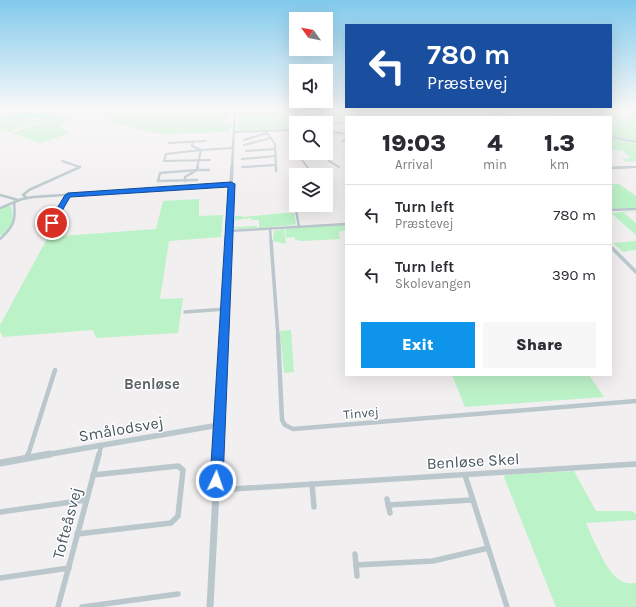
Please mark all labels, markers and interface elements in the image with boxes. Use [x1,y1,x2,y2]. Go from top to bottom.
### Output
north arrow [289,12,333,56]
map controls [289,12,333,212]
text: 780 m [427,38,510,71]
icon: left [361,40,413,92]
button: sound [289,64,333,108]
text: Præstevej [427,72,508,94]
button: search [289,116,333,160]
text: 19:03 [382,129,446,157]
text: 4 [487,129,503,157]
text: 1.3 [544,129,575,157]
text: Arrival [395,157,433,172]
text: min [483,157,507,172]
text: km [550,157,569,172]
button: layers [289,168,333,212]
text: Turn left [395,198,454,216]
icon: left [361,204,383,226]
pin [35,206,69,240]
text: 780 m [553,206,596,224]
icon: arrive [41,212,63,234]
text: Præstevej [395,216,454,231]
text: Turn left [395,258,454,276]
icon: left [361,264,383,286]
text: 390 m [552,266,596,284]
text: Skolevangen [395,276,471,291]
button: Exit [361,322,475,368]
button: Share [483,322,596,368]
district label: Benløse [124,375,180,393]
street label: Tinvej [343,404,379,422]
street label: Smålodsvej [77,412,165,446]
street label: Benløse Skel [426,449,520,473]
position arrow [195,460,237,502]
street label: Tofteåsvej [48,485,86,561]

